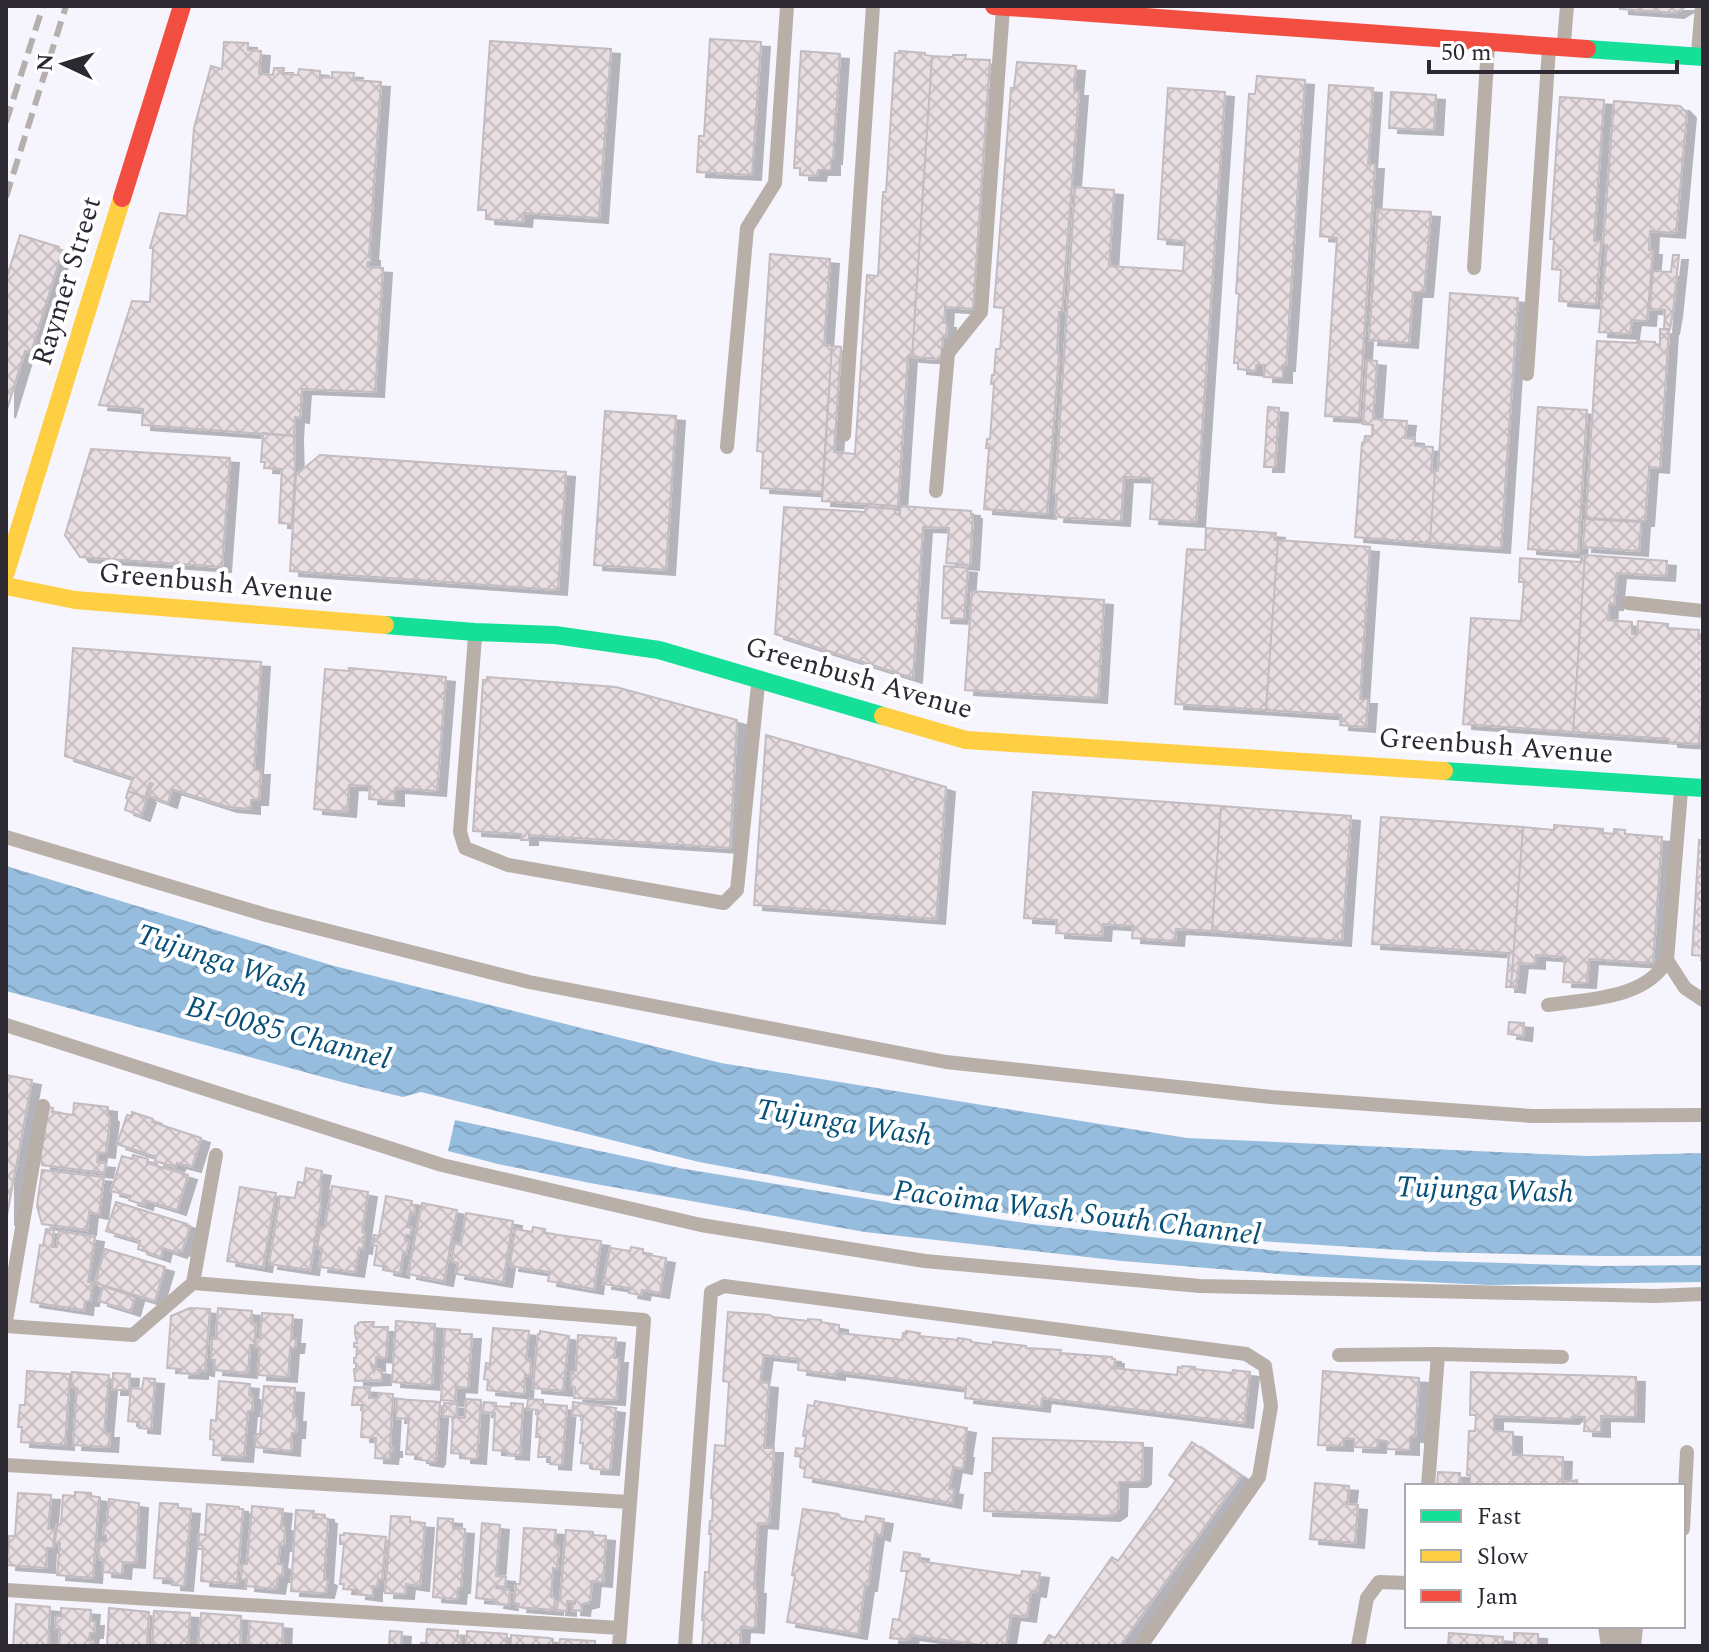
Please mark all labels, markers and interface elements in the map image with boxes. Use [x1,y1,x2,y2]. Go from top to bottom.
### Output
north arrow [24,24,104,104]
scale bar [1429,24,1677,74]
text: 50 m [1441,35,1492,71]
text: N [28,53,63,73]
street label: Raymer Street [21,191,113,371]
street label: Greenbush Avenue [97,551,335,615]
street label: Greenbush Avenue [740,625,978,731]
street label: Greenbush Avenue [1377,716,1615,776]
water label: Tujunga Wash [130,912,314,1010]
water label: BI-0085 Channel [181,984,396,1082]
water label: Tujunga Wash [753,1086,935,1160]
water label: Tujunga Wash [1395,1164,1575,1216]
water label: Pacoima Wash South Channel [891,1168,1264,1258]
legend [1405,1484,1685,1628]
text: Fast [1477,1499,1522,1535]
text: Slow [1477,1539,1529,1575]
text: Jam [1477,1579,1518,1615]

